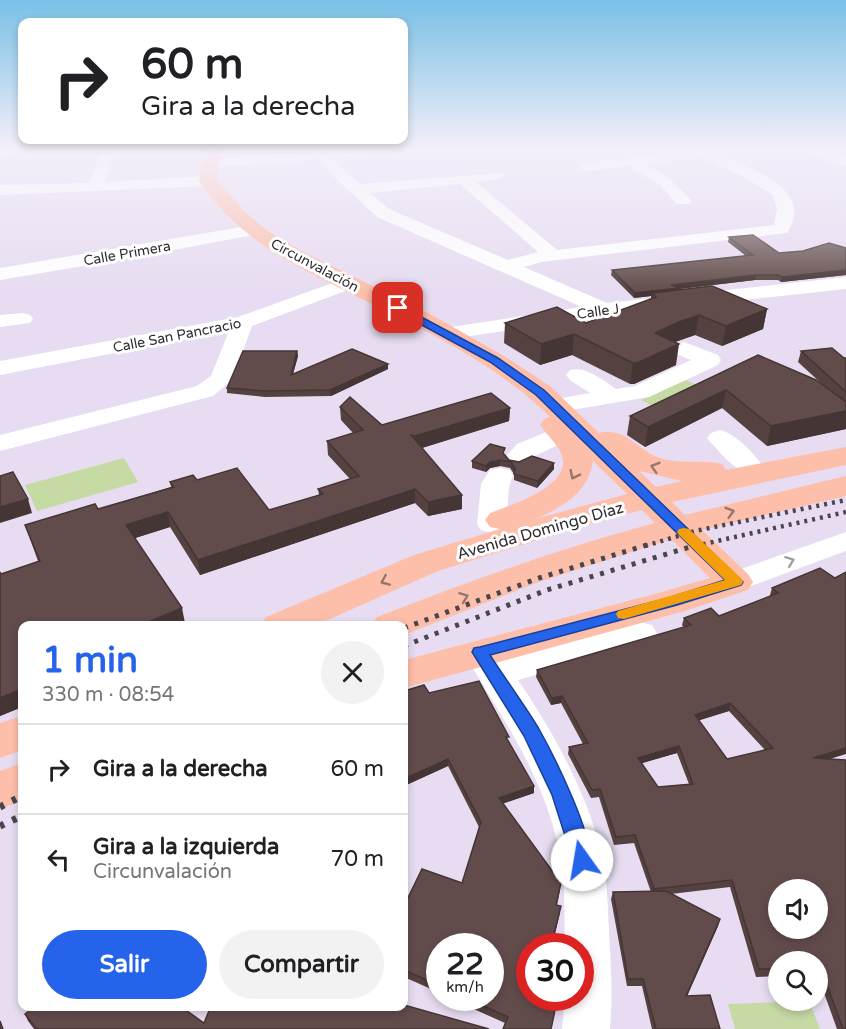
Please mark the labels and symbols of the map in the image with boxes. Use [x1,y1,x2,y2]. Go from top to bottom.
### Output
street label: Circunvalación [268,235,362,296]
street label: Calle Primera [82,237,172,270]
pin [372,282,423,333]
street label: Calle J [576,300,620,323]
street label: Calle San Pancracio [111,315,243,356]
one-way arrow [650,462,661,474]
one-way arrow [569,469,581,480]
street label: Avenida Domingo Díaz [455,498,626,564]
one-way arrow [724,507,734,519]
one-way arrow [784,556,795,569]
one-way arrow [380,574,391,586]
one-way arrow [458,591,469,604]
position arrow [550,828,614,892]
speed limit sign: 30 [516,933,594,1011]

